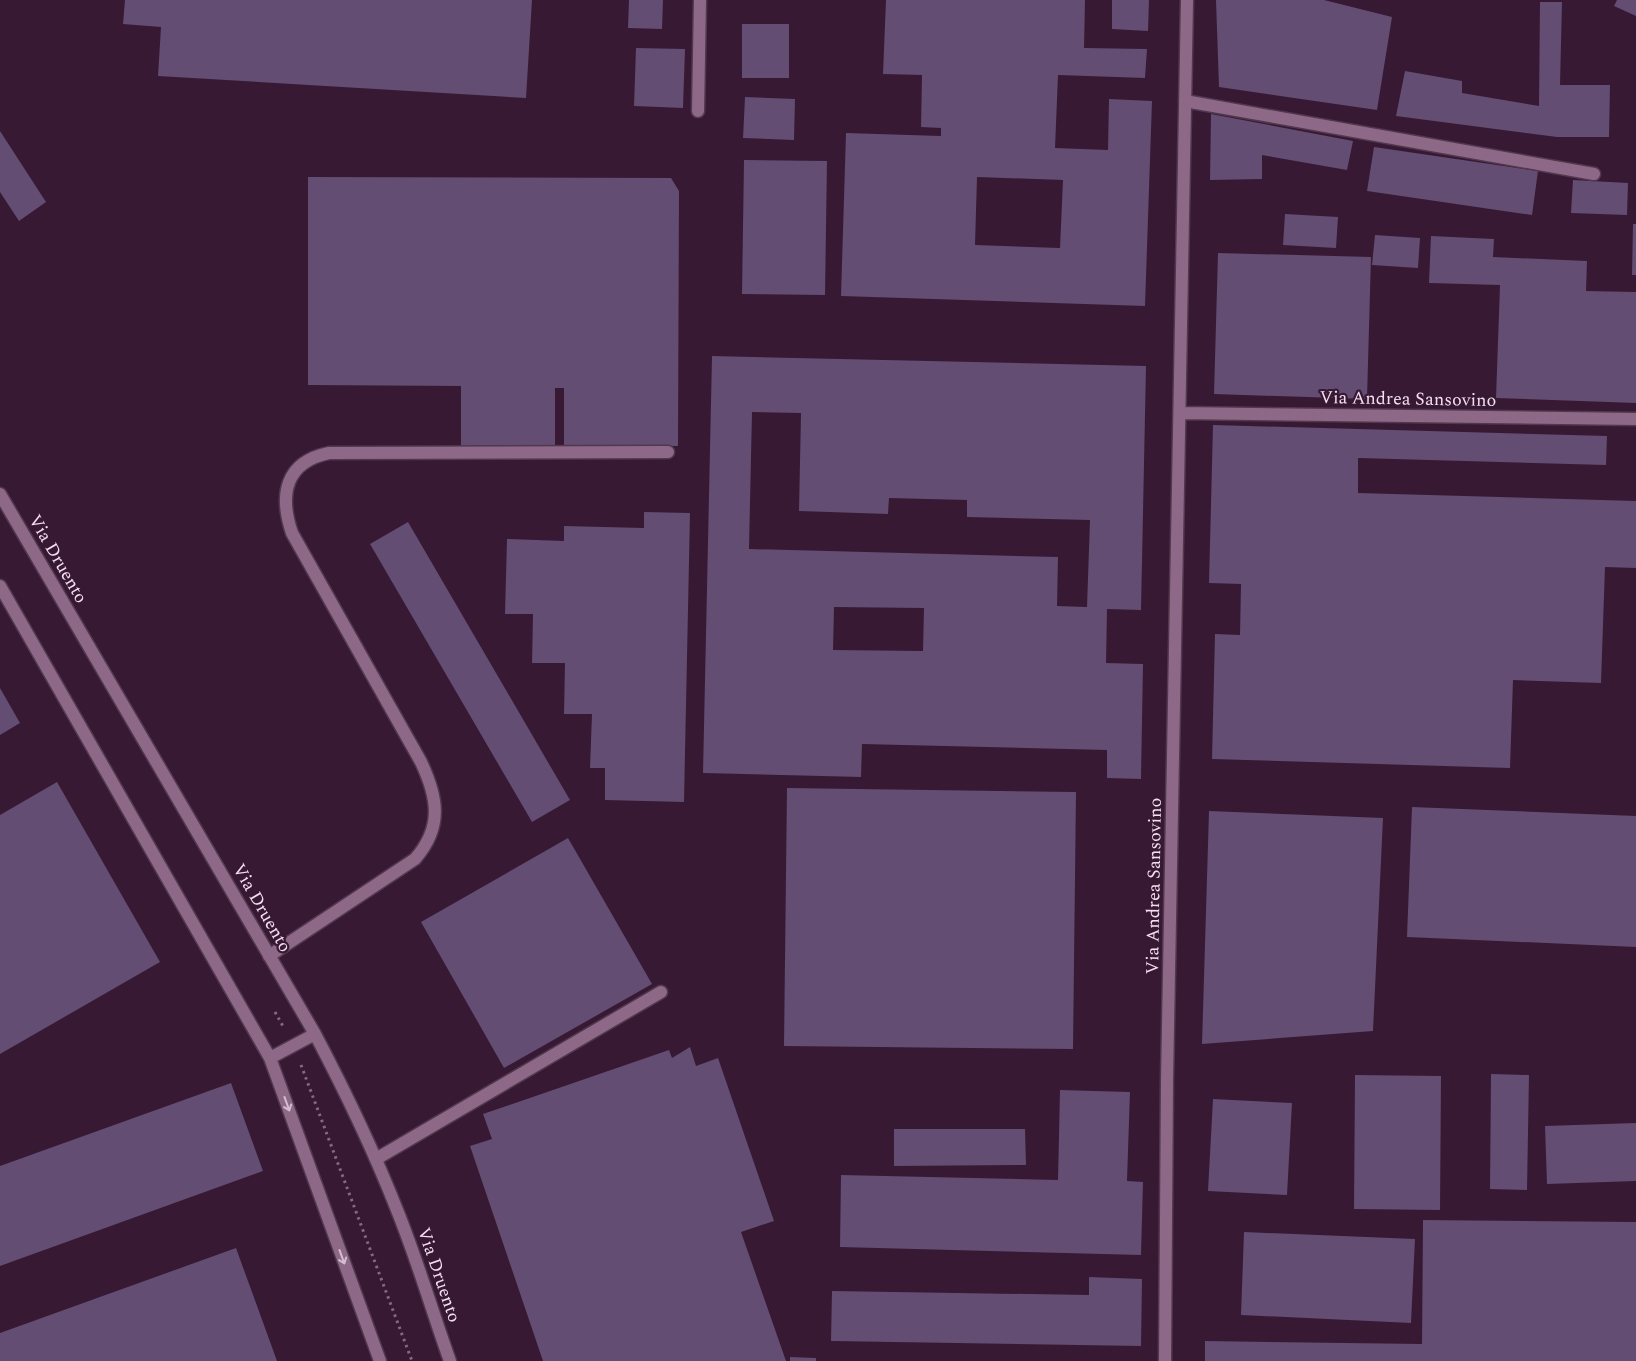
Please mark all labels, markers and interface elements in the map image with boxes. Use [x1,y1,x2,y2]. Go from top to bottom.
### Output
street label: Via Andrea Sansovino [1319,384,1497,414]
street label: Via Druento [22,509,94,609]
street label: Via Andrea Sansovino [1139,797,1169,975]
street label: Via Druento [226,858,298,958]
one-way arrow [283,1096,292,1111]
street label: Via Druento [410,1224,468,1326]
one-way arrow [338,1249,347,1264]

